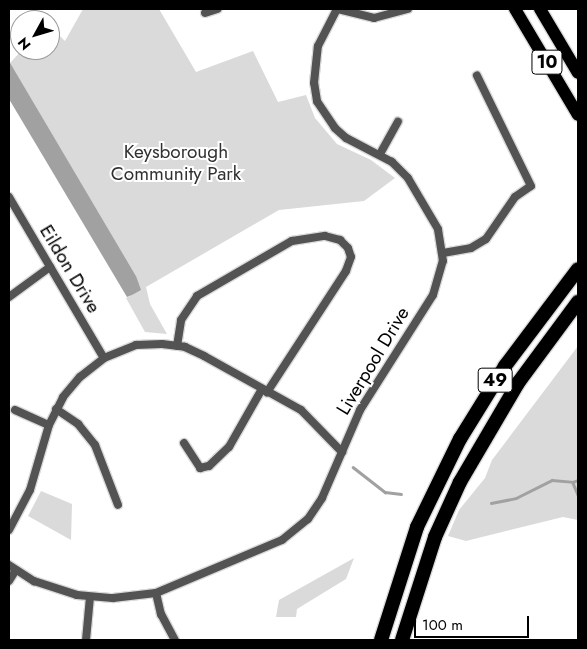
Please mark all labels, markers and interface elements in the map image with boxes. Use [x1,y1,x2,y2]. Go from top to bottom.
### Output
north arrow [10,10,60,60]
text: N [13,33,35,54]
road number: 10 [531,46,563,78]
park label: Keysborough Community Park [111,141,241,185]
street label: Eildon Drive [35,221,105,317]
street label: Liverpool Drive [332,303,414,419]
road number: 49 [478,364,512,396]
scale bar [417,606,532,638]
text: 100 m [422,614,463,636]

